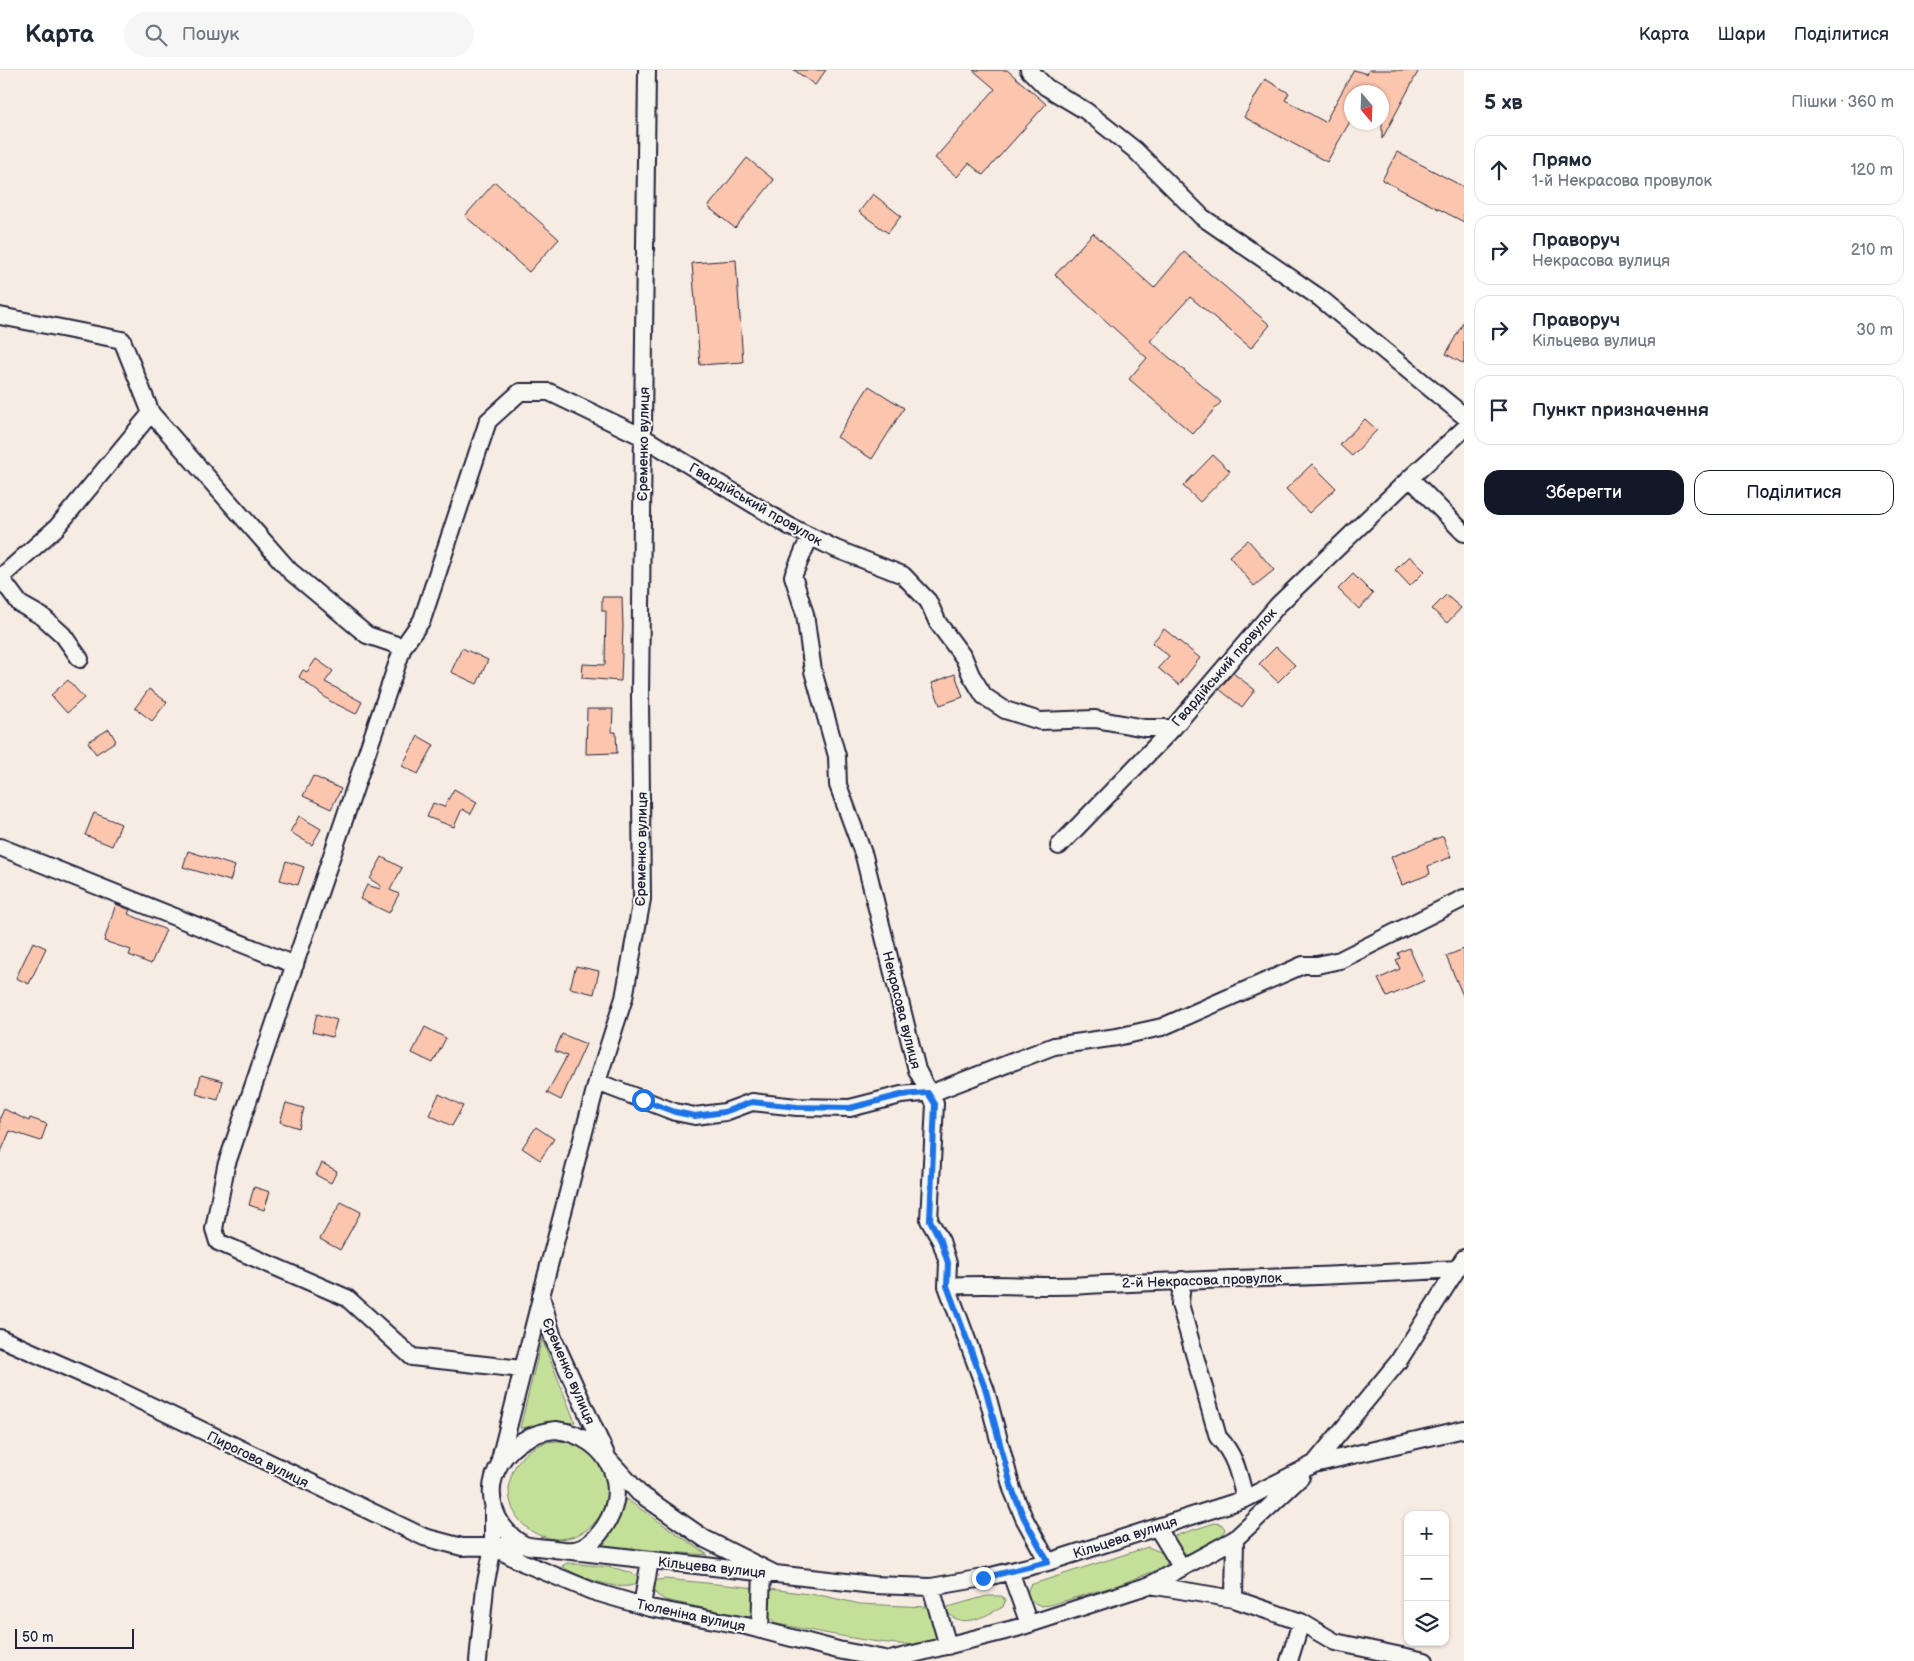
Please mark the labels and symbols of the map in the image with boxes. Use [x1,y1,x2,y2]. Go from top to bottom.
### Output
north arrow [1344,85,1389,130]
street label: Єременко вулиця [634,387,653,501]
street label: Гвардійський провулок [686,459,826,550]
street label: Гвардійський провулок [1168,604,1281,730]
street label: Єременко вулиця [632,792,651,906]
street label: Некрасова вулиця [879,949,924,1071]
route start [632,1089,655,1112]
street label: 2-й Некрасова провулок [1122,1269,1283,1292]
street label: Єременко вулиця [538,1315,599,1427]
street label: Пирогова вулиця [204,1428,312,1491]
street label: Кільцева вулиця [1071,1513,1180,1562]
street label: Кільцева вулиця [657,1553,767,1582]
route end [972,1567,995,1590]
street label: Тюленіна вулиця [635,1596,747,1635]
scale bar [15,1626,134,1649]

